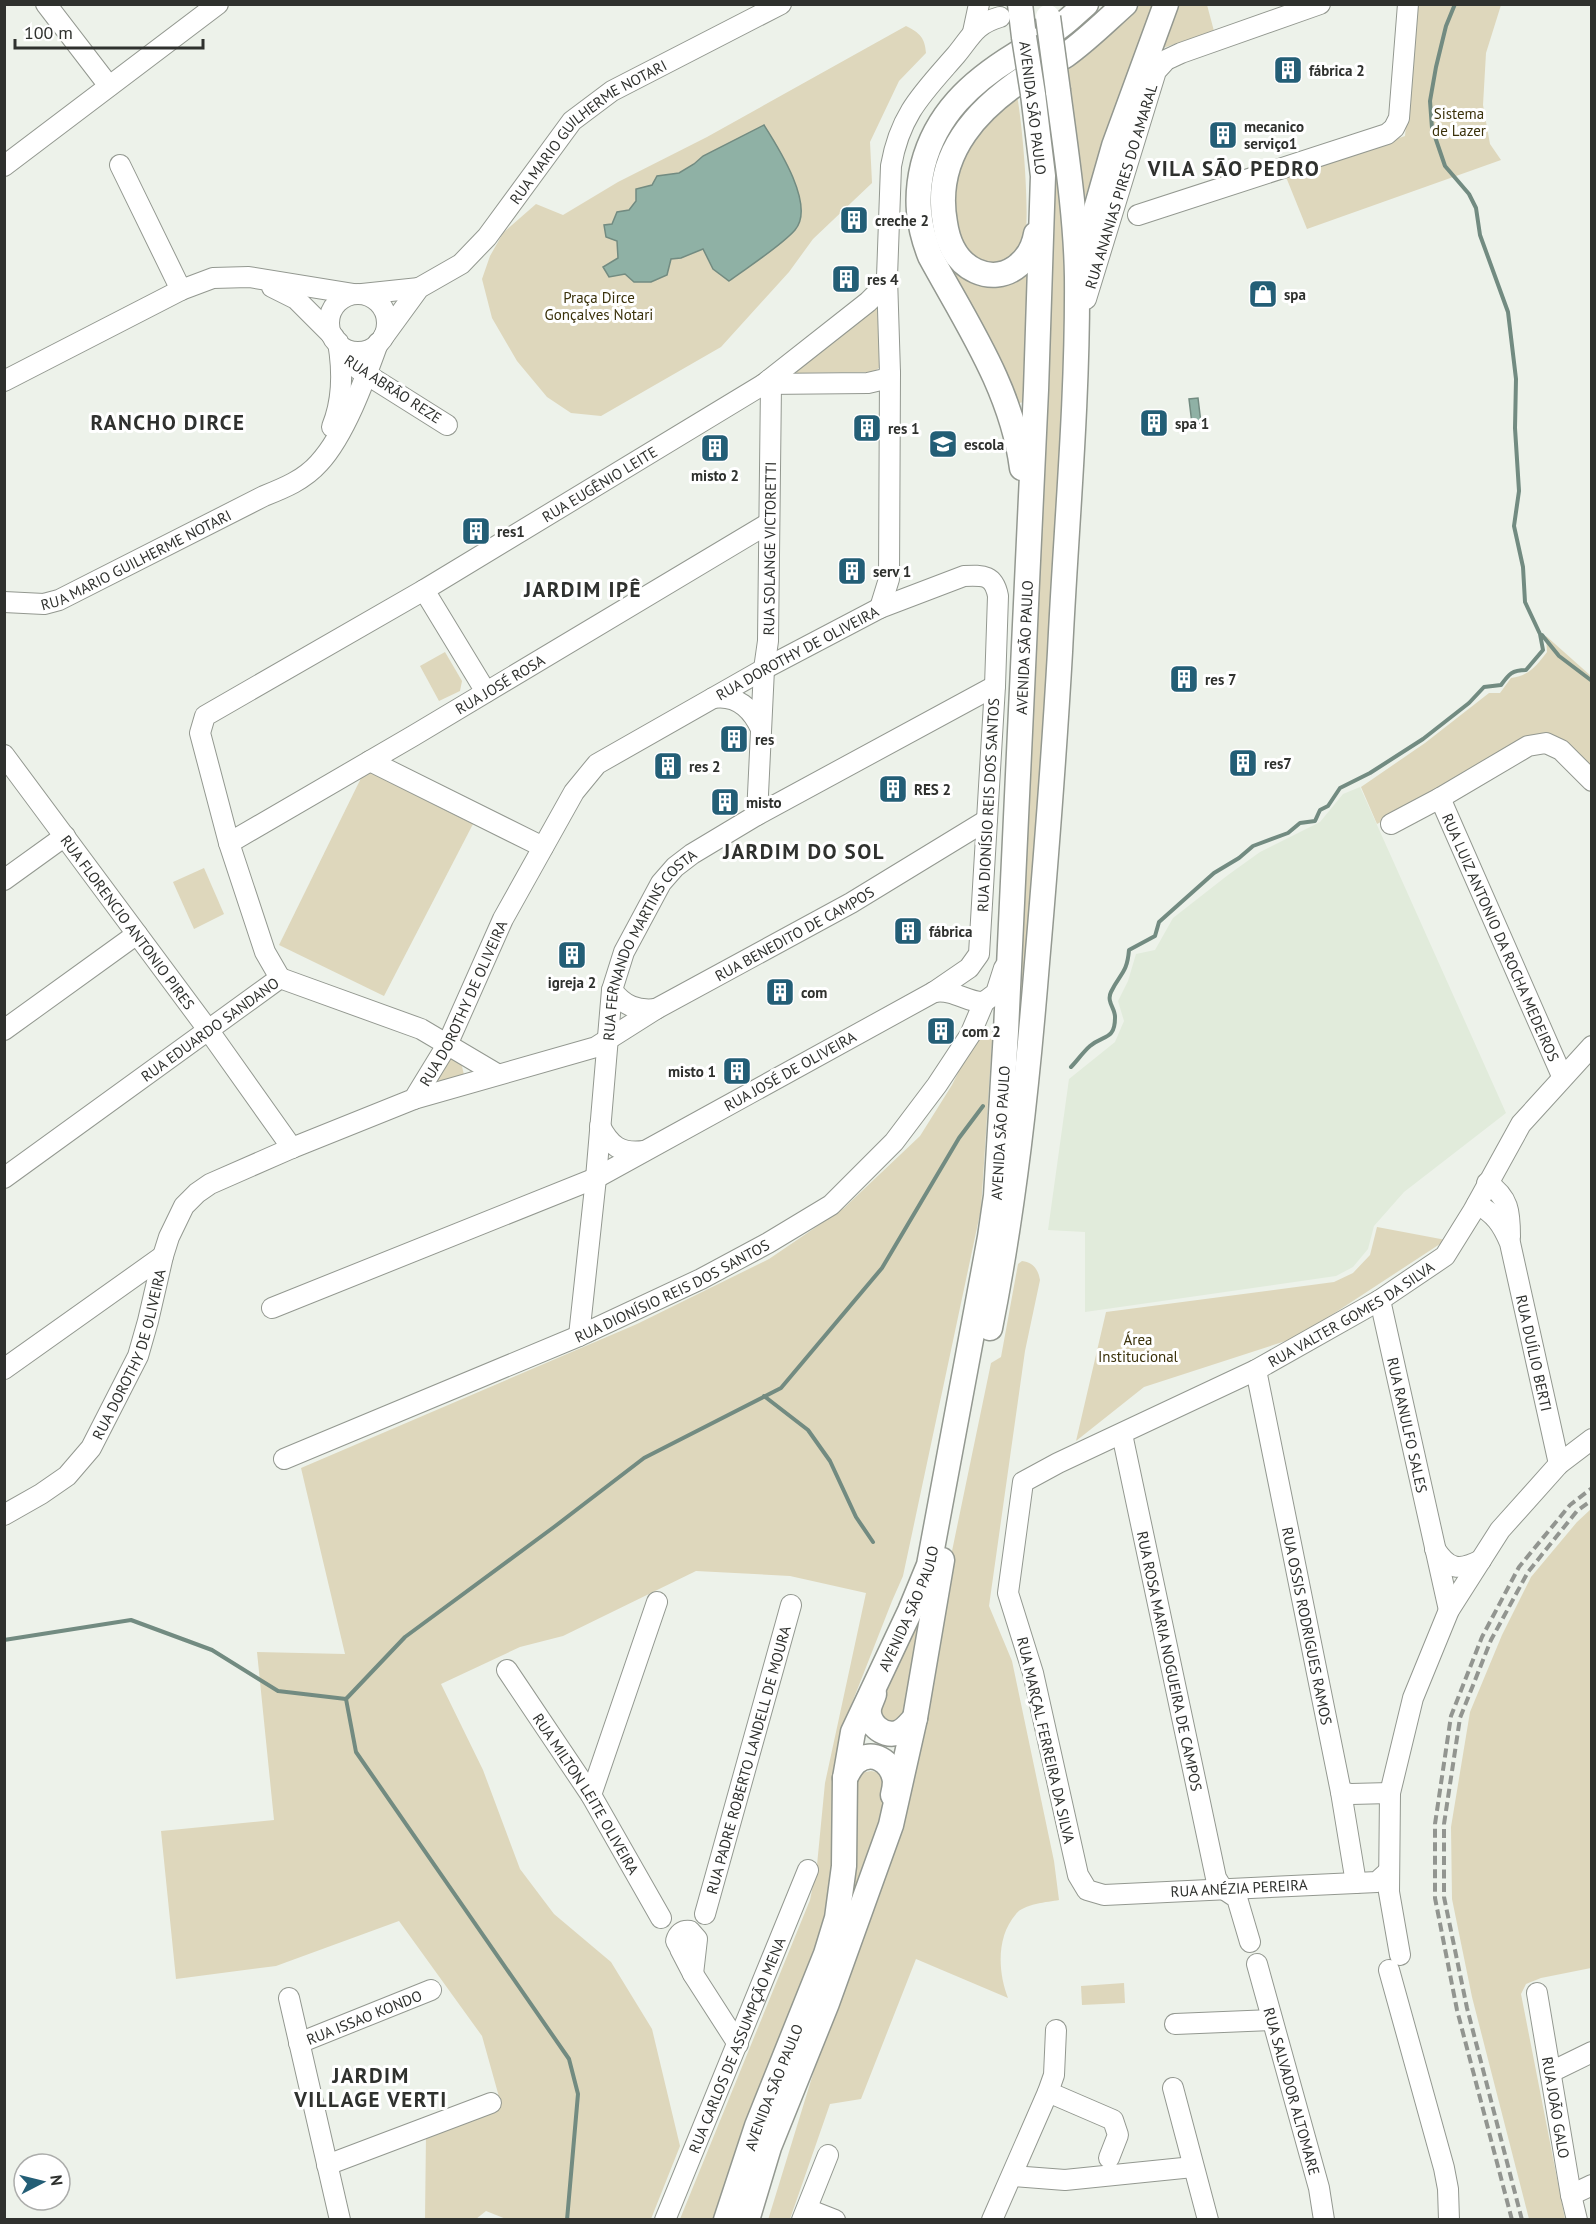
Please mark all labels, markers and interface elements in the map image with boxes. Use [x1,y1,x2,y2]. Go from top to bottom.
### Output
scale bar [15,12,202,50]
text: 100 m [24,21,73,44]
street label: AVENIDA SÃO PAULO [1015,40,1051,176]
building icon: fábrica 2 [1272,54,1304,86]
street label: RUA MARIO GUILHERME NOTARI [505,55,670,207]
place label: fábrica 2 [1309,61,1365,80]
street label: RUA ANANIAS PIRES DO AMARAL [1080,81,1161,291]
park label: Sistema de Lazer [1432,104,1486,140]
place label: mecanico serviço1 [1244,117,1304,153]
building icon: mecanico serviço1 [1207,119,1239,151]
district label: VILA SÃO PEDRO [1147,155,1320,182]
building icon: creche 2 [838,204,870,236]
place label: creche 2 [875,211,929,230]
building icon: res 4 [830,263,862,295]
place label: res 4 [867,270,899,289]
shop icon: spa [1247,278,1279,310]
place label: spa [1284,285,1306,304]
park label: Praça Dirce Gonçalves Notari [545,288,653,324]
street label: RUA ABRÃO REZE [341,350,445,428]
building icon: spa 1 [1138,407,1170,439]
district label: RANCHO DIRCE [90,409,246,436]
building icon: res 1 [851,412,883,444]
place label: spa 1 [1175,414,1209,433]
place label: res 1 [888,419,920,438]
school or university icon: escola [927,428,959,460]
building icon: misto 2 [699,432,731,464]
place label: escola [964,435,1004,454]
street label: RUA EUGÊNIO LEITE [538,442,660,526]
street label: RUA SOLANGE VICTORETTI [759,461,780,636]
place label: misto 2 [691,466,739,485]
street label: RUA MARIO GUILHERME NOTARI [38,505,234,614]
building icon: res1 [460,515,492,547]
place label: res1 [497,522,525,541]
building icon: serv 1 [836,555,868,587]
place label: serv 1 [873,562,911,581]
district label: JARDIM IPÊ [523,576,642,603]
street label: AVENIDA SÃO PAULO [1011,580,1037,715]
street label: RUA DOROTHY DE OLIVEIRA [712,601,882,704]
street label: RUA JOSÉ ROSA [452,650,548,718]
building icon: res 7 [1168,663,1200,695]
place label: res 7 [1205,670,1237,689]
street label: RUA DIONÍSIO REIS DOS SANTOS [973,697,1003,913]
building icon: res [718,723,750,755]
place label: res [755,730,774,749]
building icon: res7 [1227,747,1259,779]
building icon: res 2 [652,750,684,782]
place label: res7 [1264,754,1292,773]
place label: res 2 [689,757,721,776]
building icon: RES 2 [877,773,909,805]
place label: RES 2 [914,780,951,799]
building icon: misto [709,786,741,818]
place label: misto [746,793,782,812]
street label: RUA LUIZ ANTONIO DA ROCHA MEDEIROS [1438,810,1564,1064]
street label: RUA FLORENCIO ANTONIO PIRES [57,831,199,1013]
district label: JARDIM DO SOL [722,838,885,865]
street label: RUA FERNANDO MARTINS COSTA [598,845,700,1042]
street label: RUA BENEDITO DE CAMPOS [711,882,878,985]
building icon: fábrica [892,915,924,947]
street label: RUA DOROTHY DE OLIVEIRA [415,917,511,1089]
place label: fábrica [929,922,973,941]
building icon: igreja 2 [556,939,588,971]
street label: RUA EDUARDO SANDANO [137,973,282,1085]
place label: igreja 2 [548,973,596,992]
building icon: com [764,976,796,1008]
place label: com [801,983,827,1002]
building icon: com 2 [925,1015,957,1047]
place label: com 2 [962,1022,1001,1041]
street label: RUA JOSÉ DE OLIVEIRA [721,1027,860,1115]
building icon: misto 1 [721,1055,753,1087]
place label: misto 1 [668,1062,716,1081]
street label: AVENIDA SÃO PAULO [986,1065,1013,1201]
street label: RUA DIONÍSIO REIS DOS SANTOS [571,1235,772,1346]
street label: RUA VALTER GOMES DA SILVA [1264,1257,1438,1371]
street label: RUA DOROTHY DE OLIVEIRA [88,1267,169,1442]
street label: RUA DUÍLIO BERTI [1512,1293,1557,1413]
park label: Área Institucional [1098,1330,1179,1366]
street label: RUA RANULFO SALES [1383,1355,1432,1495]
street label: RUA OSSIS RODRIGUES RAMOS [1278,1525,1337,1727]
street label: RUA ROSA MARIA NOGUEIRA DE CAMPOS [1133,1529,1207,1793]
street label: AVENIDA SÃO PAULO [874,1544,942,1674]
street label: RUA PADRE ROBERTO LANDELL DE MOURA [701,1623,794,1896]
street label: RUA MARÇAL FERREIRA DA SILVA [1013,1635,1079,1845]
street label: RUA MILTON LEITE OLIVEIRA [529,1709,644,1878]
street label: RUA ANÉZIA PEREIRA [1170,1875,1308,1901]
street label: RUA CARLOS DE ASSUMPÇÃO MENA [684,1934,789,2156]
street label: RUA ISSAO KONDO [303,1985,424,2049]
street label: RUA SALVADOR ALTOMARE [1260,2005,1324,2177]
street label: AVENIDA SÃO PAULO [740,2021,807,2153]
street label: RUA JOÃO GALO [1538,2055,1574,2160]
district label: JARDIM VILLAGE VERTI [293,2062,448,2113]
north arrow [12,2152,72,2212]
text: N [46,2174,67,2187]

